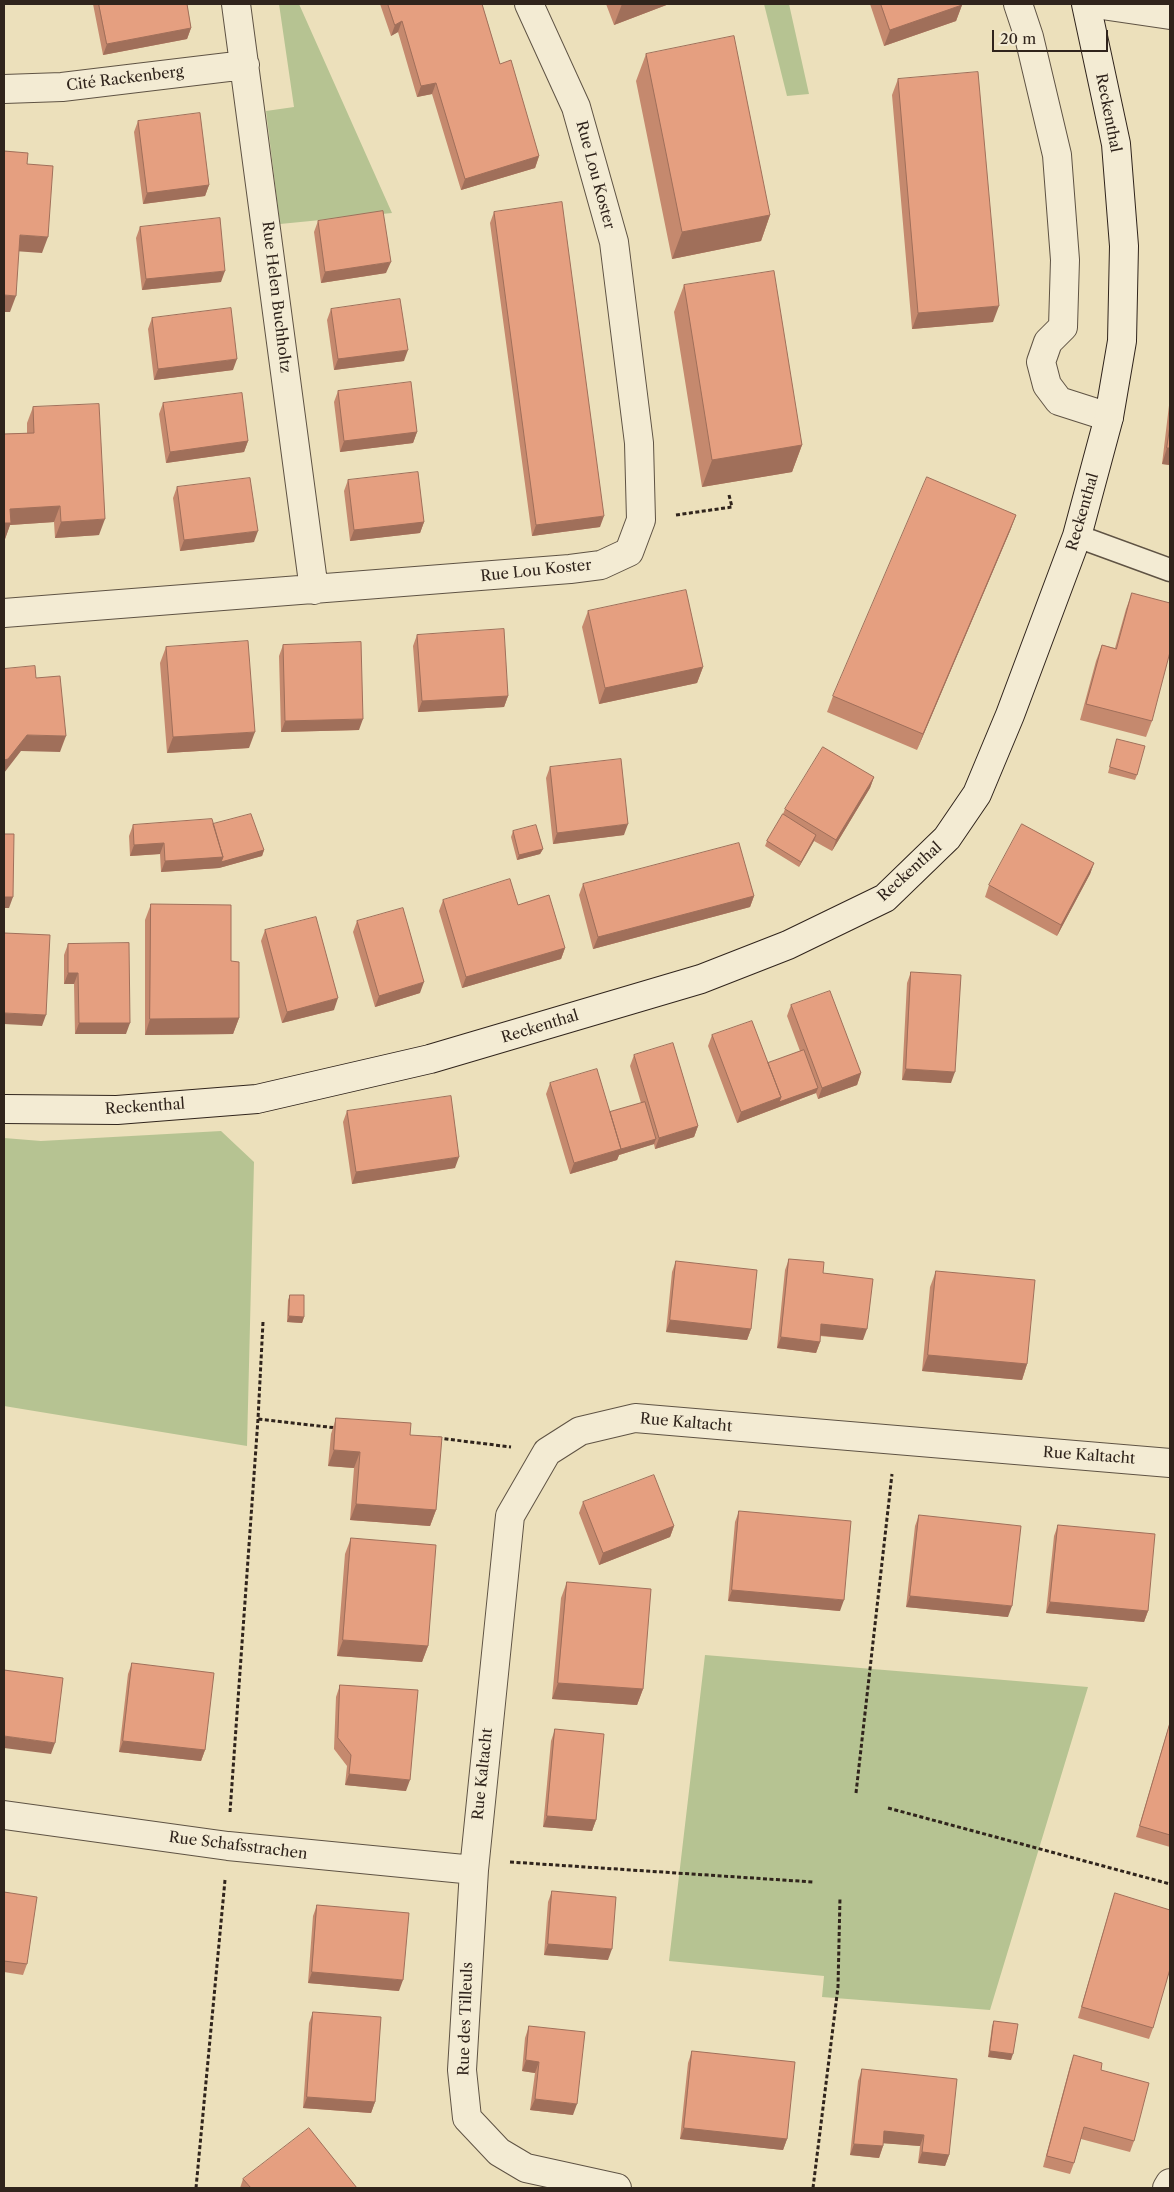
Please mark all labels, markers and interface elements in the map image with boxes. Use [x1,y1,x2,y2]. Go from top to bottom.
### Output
scale bar [994,20,1110,52]
text: 20 m [1000,29,1036,48]
street label: Cité Rackenberg [65,63,185,95]
street label: Reckenthal [1092,72,1124,154]
street label: Rue Lou Koster [572,119,618,231]
street label: Rue Helen Buchholtz [258,220,294,374]
street label: Reckenthal [1063,471,1103,553]
street label: Rue Lou Koster [480,556,592,586]
street label: Reckenthal [874,839,946,905]
street label: Reckenthal [499,1007,581,1047]
street label: Reckenthal [104,1095,186,1119]
street label: Rue Kaltacht [639,1410,733,1436]
street label: Rue Kaltacht [1042,1444,1136,1468]
street label: Rue Kaltacht [469,1727,497,1821]
street label: Rue Schafsstrachen [168,1829,308,1863]
street label: Rue des Tilleuls [455,1962,477,2076]

